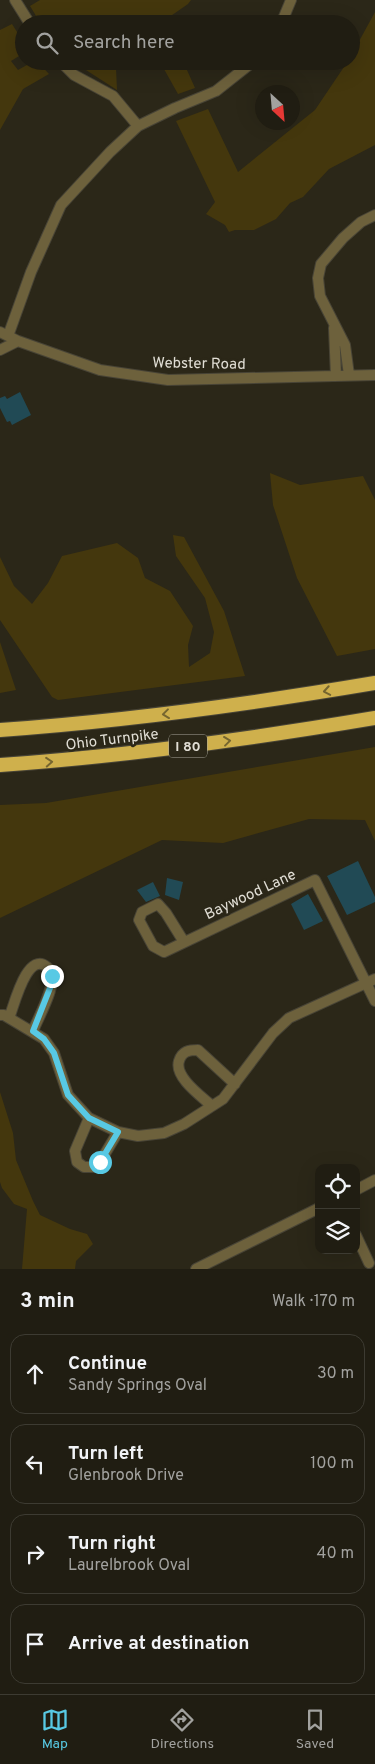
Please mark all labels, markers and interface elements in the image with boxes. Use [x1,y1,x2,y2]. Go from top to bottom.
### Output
search box [15,15,360,70]
icon: search [33,29,61,57]
text: Search here [73,31,175,55]
north arrow [255,85,300,130]
street label: Webster Road [152,354,246,375]
one-way arrow [323,685,331,696]
one-way arrow [162,708,170,719]
street label: Ohio Turnpike [65,725,160,756]
road number: I 80 [169,734,207,758]
one-way arrow [224,736,232,747]
one-way arrow [45,756,53,767]
street label: Baywood Lane [202,866,299,925]
route end [41,965,64,988]
route start [89,1151,112,1174]
map controls [315,1164,360,1254]
button: locate [315,1164,360,1209]
button: layers [315,1209,360,1254]
text: 3 min [20,1288,75,1315]
text: Walk · 170 m [272,1292,355,1312]
text: Continue [68,1352,147,1376]
icon: ahead [21,1360,49,1388]
text: 30 m [317,1364,354,1384]
text: Sandy Springs Oval [68,1376,207,1396]
text: Turn left [68,1442,144,1466]
icon: left [21,1450,49,1478]
text: 100 m [310,1454,354,1474]
text: Glenbrook Drive [68,1466,184,1486]
text: Turn right [68,1532,156,1556]
icon: right [21,1540,49,1568]
text: 40 m [316,1544,354,1564]
text: Laurelbrook Oval [68,1556,190,1576]
icon: arrive [21,1630,49,1658]
text: Arrive at destination [68,1632,249,1656]
tab: Map [41,1706,69,1753]
tab: Directions [150,1706,214,1753]
tab: Saved [296,1706,334,1753]

